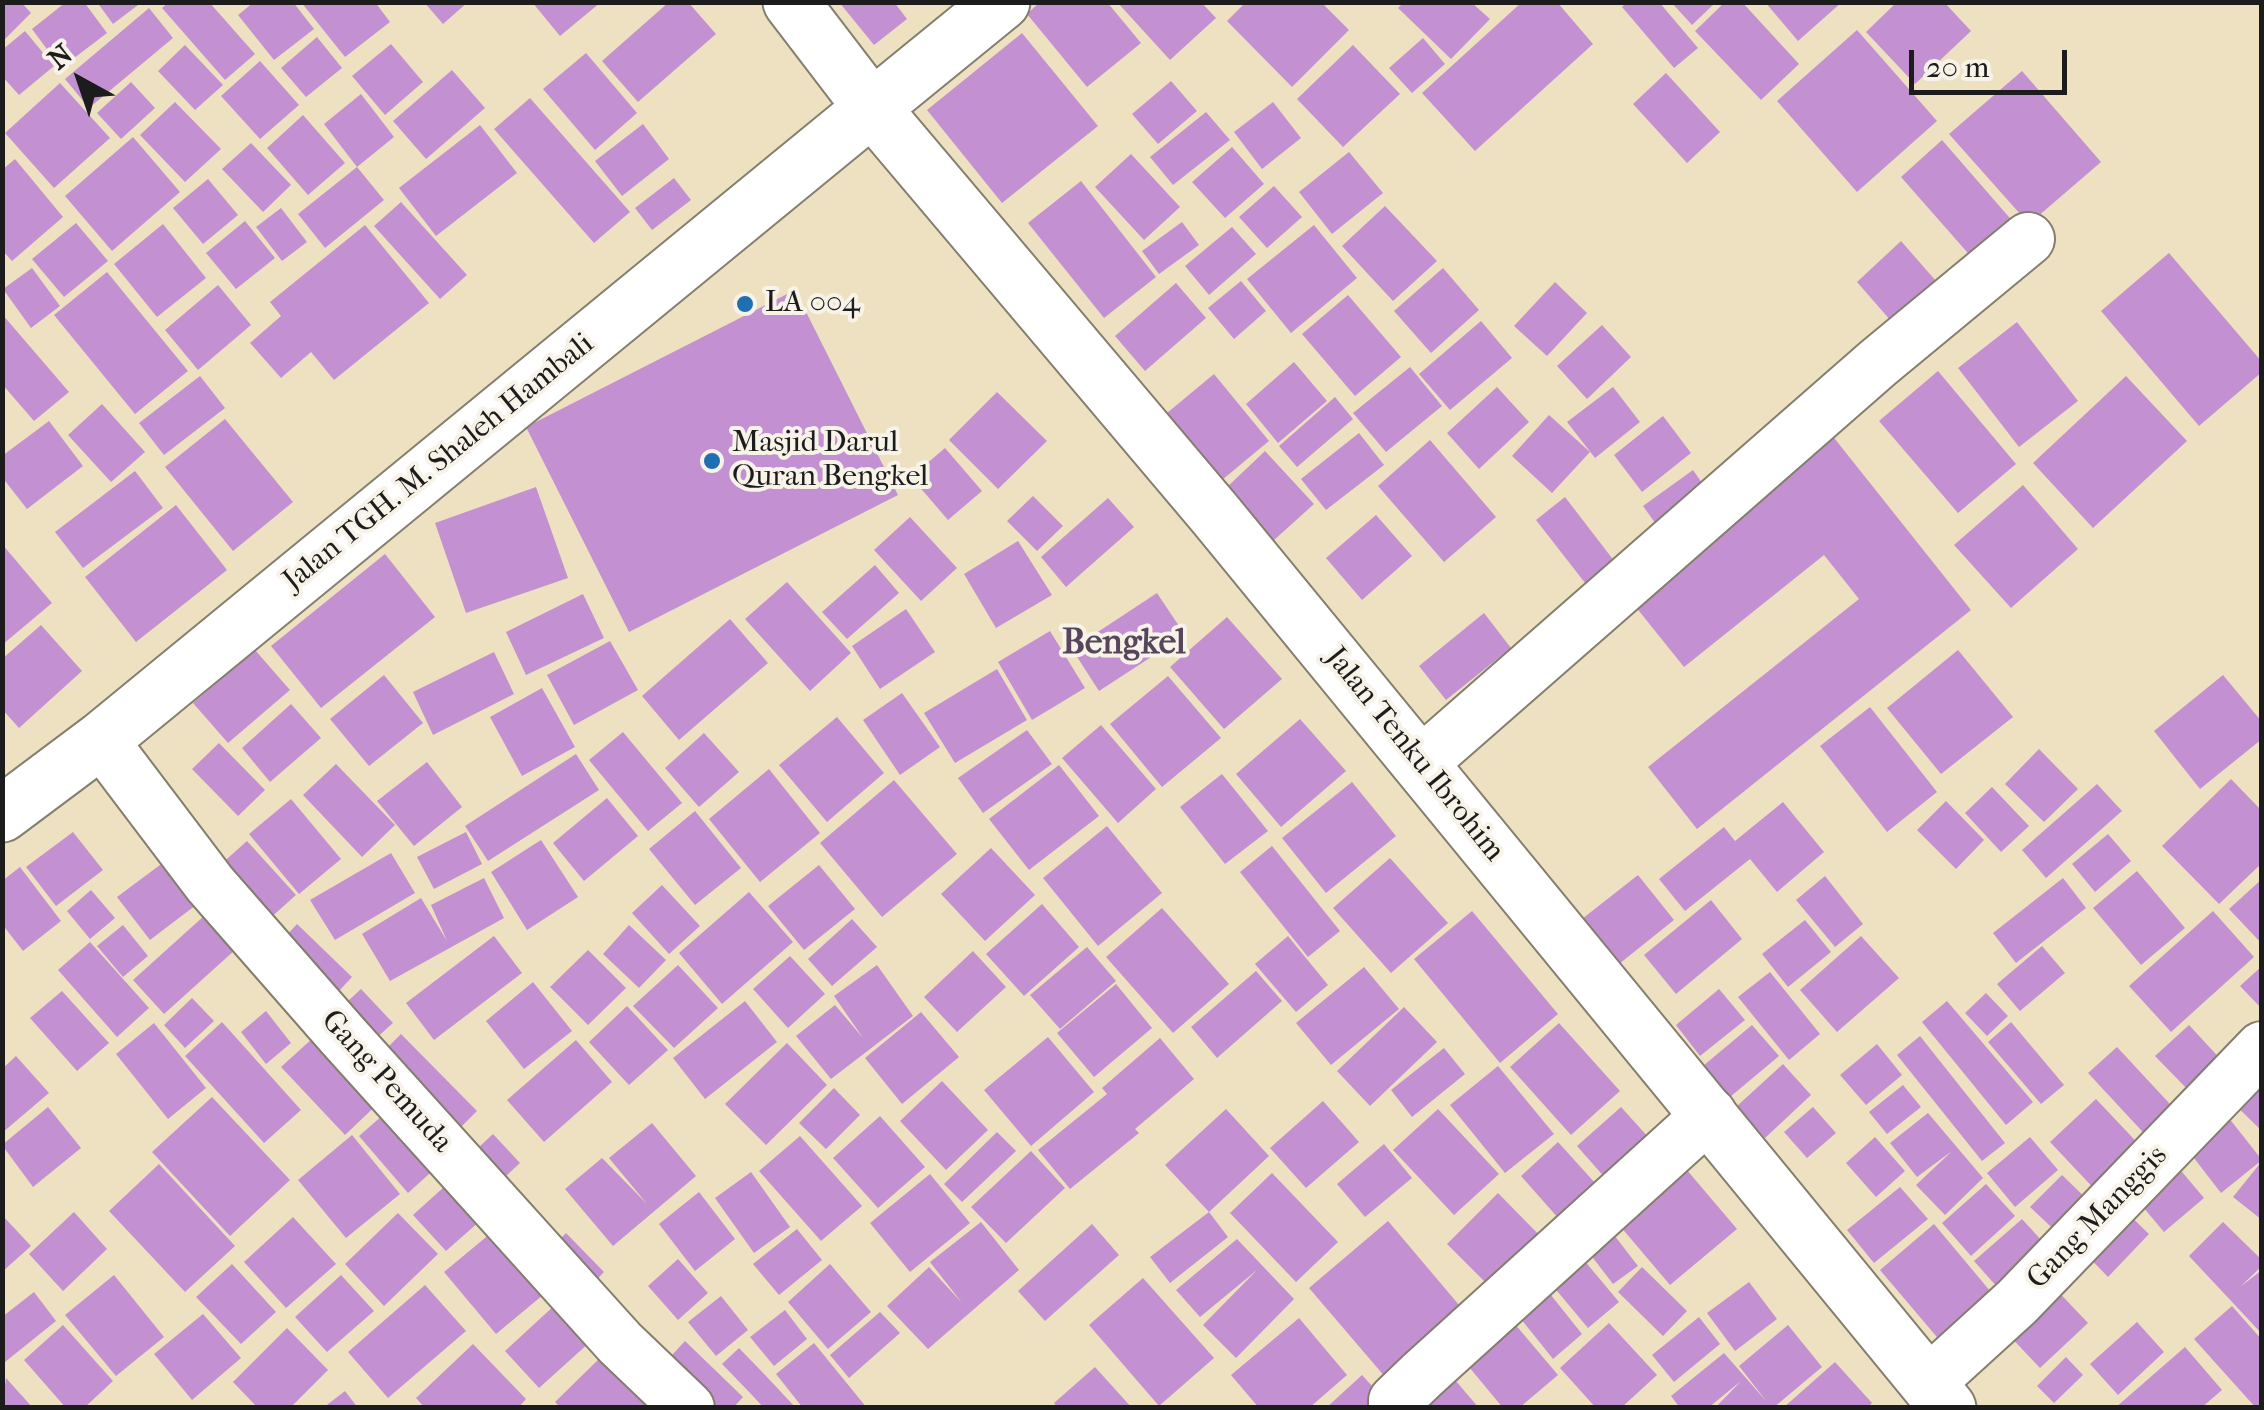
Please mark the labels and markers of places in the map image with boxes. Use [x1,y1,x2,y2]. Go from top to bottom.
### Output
place label: LA 004 [765,286,860,322]
marker: LA 004 [734,293,756,315]
place label: Masjid Darul Quran Bengkel [732,426,928,496]
marker: Masjid Darul Quran Bengkel [701,450,723,472]

